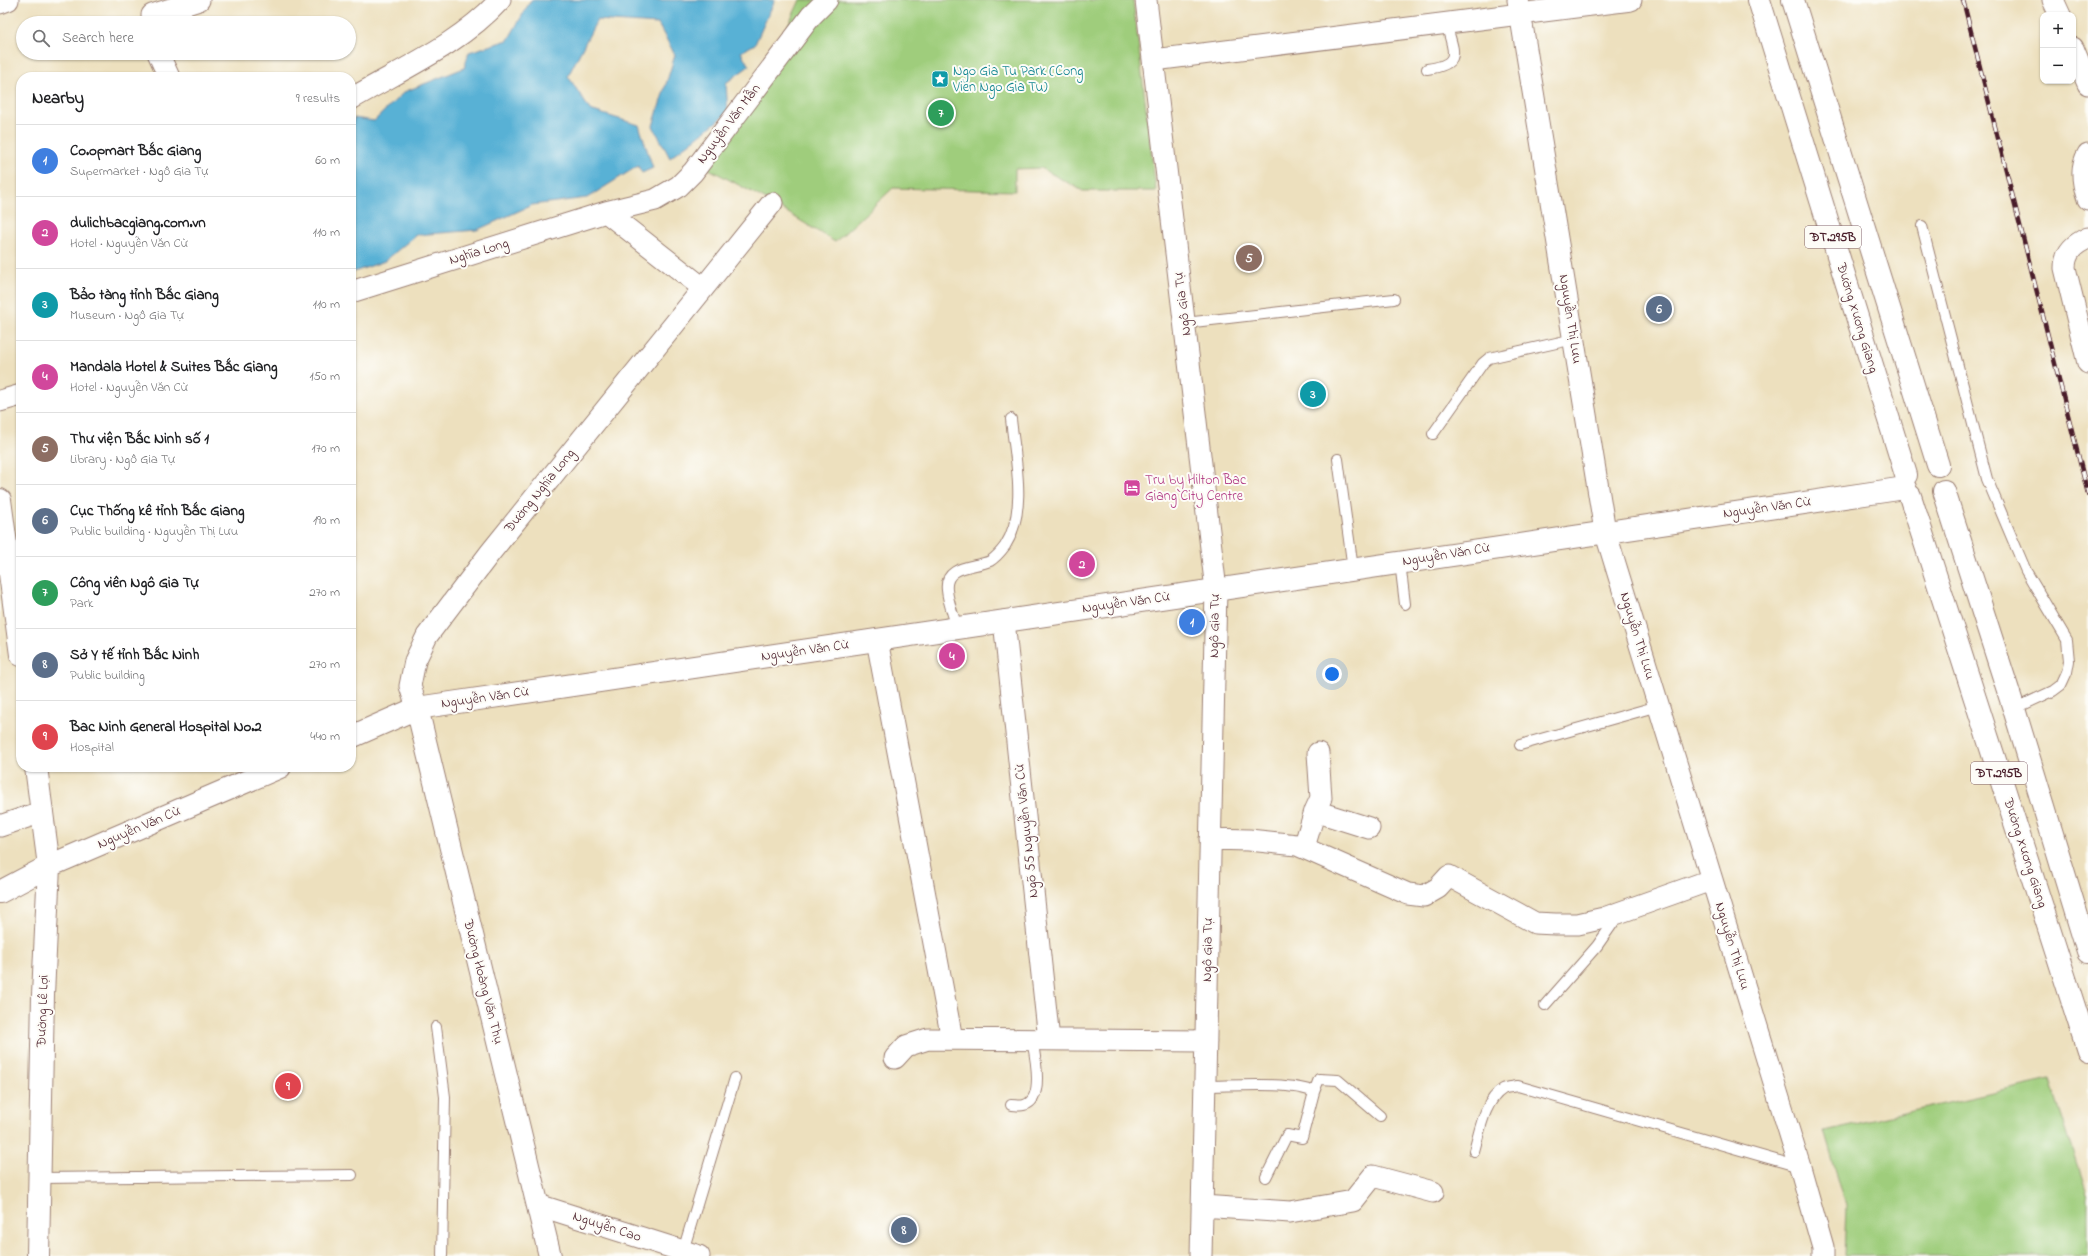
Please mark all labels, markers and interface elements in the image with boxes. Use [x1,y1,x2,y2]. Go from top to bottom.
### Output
map controls [2040,12,2076,84]
button: + [2040,12,2076,48]
search box [16,16,356,60]
icon: search [30,27,52,49]
text: Search here [62,27,134,49]
button: − [2040,48,2076,84]
place label: Ngo Gia Tu Park (Cong Vien Ngo Gia Tu) [952,61,1083,99]
place icon: Ngo Gia Tu Park (Cong Vien Ngo Gia Tu) [930,69,950,89]
street label: Nguyễn Văn Mẫn [692,79,767,169]
text: Nearby [32,86,84,111]
text: 9 results [296,89,340,108]
pin: 7 [928,98,954,128]
text: Co.opmart Bắc Giang [70,140,201,162]
text: 1 [43,151,47,170]
text: 60 m [315,151,340,170]
text: Supermarket · Ngô Gia Tự [70,162,208,181]
text: dulichbacgiang.com.vn [70,212,206,234]
text: 2 [42,223,48,242]
text: 110 m [313,223,340,242]
road number: ĐT.295B [1805,226,1861,248]
street label: Nghĩa Long [447,233,512,272]
text: Hotel · Nguyễn Văn Cừ [70,234,188,253]
pin: 5 [1236,243,1262,273]
street label: Đường Xương Giang [1829,259,1884,376]
street label: Ngô Gia Tự [1169,271,1198,337]
street label: Nguyễn Thị Lưu [1552,273,1587,365]
text: Bảo tàng tỉnh Bắc Giang [70,284,219,306]
pin: 6 [1646,294,1672,324]
text: 3 [42,295,48,314]
text: 110 m [313,295,340,314]
text: Museum · Ngô Gia Tự [70,306,184,325]
text: Mandala Hotel & Suites Bắc Giang [70,356,278,378]
text: 4 [42,367,48,386]
text: 150 m [309,367,340,386]
text: Hotel · Nguyễn Văn Cừ [70,378,188,397]
pin: 3 [1300,379,1326,409]
text: Thư viện Bắc Ninh số 1 [70,428,209,450]
text: 5 [41,439,49,458]
text: 170 m [312,439,340,458]
street label: Đường Nghĩa Long [499,444,581,539]
text: Library · Ngô Gia Tự [70,450,175,469]
place label: Tru by Hilton Bac Giang City Centre [1145,470,1247,508]
hotel icon: Tru by Hilton Bac Giang City Centre [1122,478,1142,498]
street label: Nguyễn Văn Cừ [1722,491,1812,526]
text: Cục Thống kê tỉnh Bắc Giang [70,500,245,522]
text: 6 [42,511,48,530]
text: 190 m [313,511,340,530]
text: Public building · Nguyễn Thị Lưu [70,522,238,541]
street label: Nguyễn Văn Cừ [1401,538,1491,573]
pin: 2 [1069,549,1095,579]
text: Công viên Ngô Gia Tự [70,572,199,594]
text: 7 [42,583,48,602]
text: 270 m [309,583,340,602]
street label: Nguyễn Văn Cừ [1081,586,1171,621]
street label: Nguyễn Thị Lưu [1613,590,1660,683]
text: Park [70,594,94,613]
street label: Ngô Gia Tự [1204,594,1227,658]
pin: 1 [1179,607,1205,637]
street label: Nguyễn Văn Cừ [760,634,850,669]
pin: 4 [939,641,965,671]
text: Sở Y tế tỉnh Bắc Ninh [70,644,199,666]
text: 8 [43,655,47,674]
text: 270 m [309,655,340,674]
your location [1322,664,1342,684]
text: Public building [70,666,145,685]
street label: Nguyễn Văn Cừ [440,681,530,716]
text: Bac Ninh General Hospital No.2 [70,716,262,738]
text: 9 [43,727,47,746]
text: 440 m [310,727,340,746]
text: Hospital [70,738,114,757]
road number: ĐT.295B [1971,762,2027,784]
street label: Ngõ 55 Nguyễn Văn Cừ [1010,763,1045,899]
street label: Đường Xương Giang [1996,794,2053,911]
street label: Nguyễn Văn Cừ [94,801,184,856]
street label: Nguyễn Thị Lưu [1708,900,1755,993]
street label: Đường Hoàng Văn Thụ [456,916,509,1047]
street label: Ngô Gia Tự [1197,918,1220,982]
street label: Đường Lê Lợi [31,975,56,1048]
pin: 9 [275,1071,301,1101]
street label: Nguyễn Cao [570,1206,644,1249]
pin: 8 [891,1215,917,1245]

